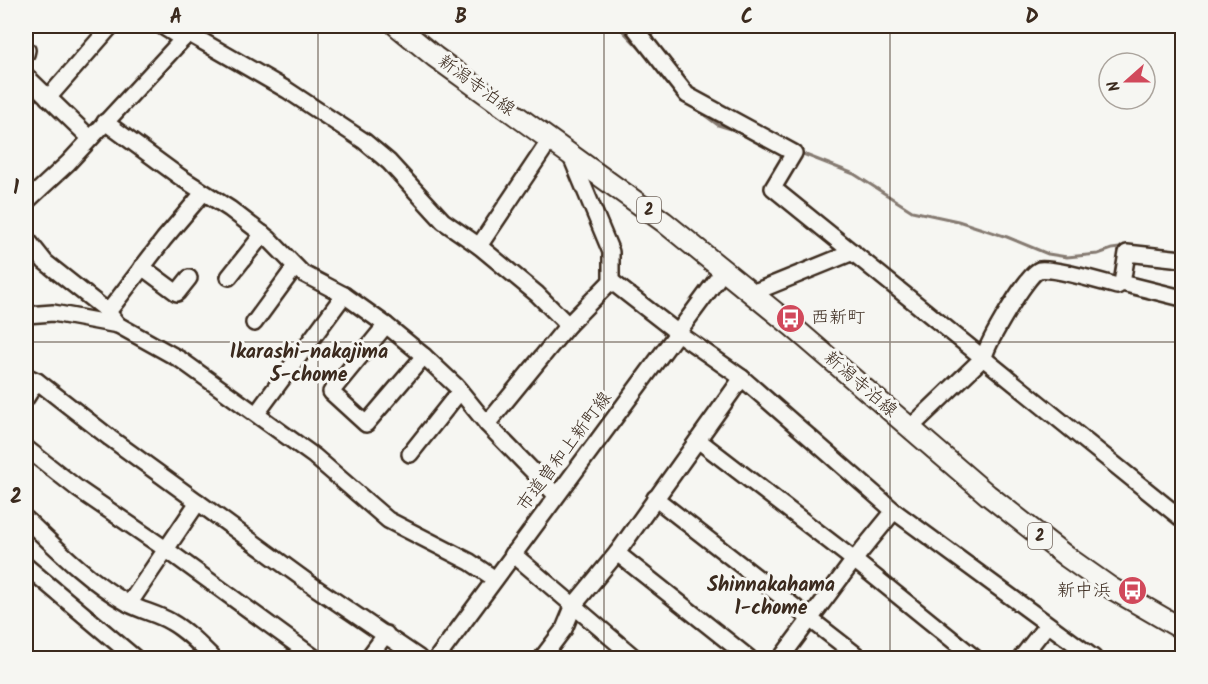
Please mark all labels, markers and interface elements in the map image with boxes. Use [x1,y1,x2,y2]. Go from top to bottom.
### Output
text: A [170,2,182,34]
text: B [455,2,467,34]
text: C [741,2,753,34]
text: D [1025,2,1039,34]
street label: 新潟寺泊線 [431,48,521,124]
north arrow [1097,51,1157,111]
text: N [1101,77,1128,95]
text: 1 [13,173,19,205]
road number: 2 [637,197,661,223]
bus stop icon: 西新町 [774,302,806,334]
place label: 西新町 [811,304,865,333]
district label: Ikarashi-nakajima 5-chome [230,337,388,392]
street label: 新潟寺泊線 [817,345,903,425]
street label: 市道曽和上新町線 [510,386,620,518]
text: 2 [10,482,22,514]
road number: 2 [1028,523,1052,549]
district label: Shinnakahama 1-chome [707,570,835,625]
bus stop icon: 新中浜 [1116,575,1148,607]
place label: 新中浜 [1057,577,1111,606]

